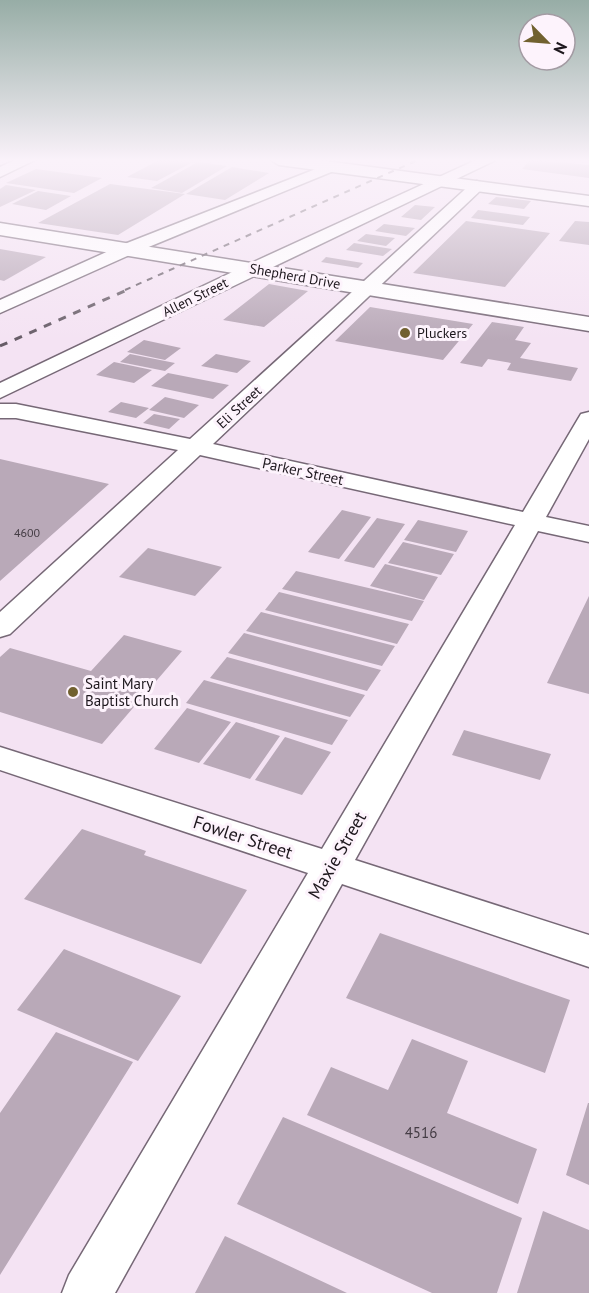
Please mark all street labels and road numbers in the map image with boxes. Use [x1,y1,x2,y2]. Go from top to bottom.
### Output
street label: Shepherd Drive [248,259,342,293]
street label: Allen Street [159,273,231,321]
street label: Eli Street [213,382,265,432]
street label: Parker Street [261,453,345,489]
street label: Maxie Street [303,807,371,903]
street label: Fowler Street [190,810,296,864]

